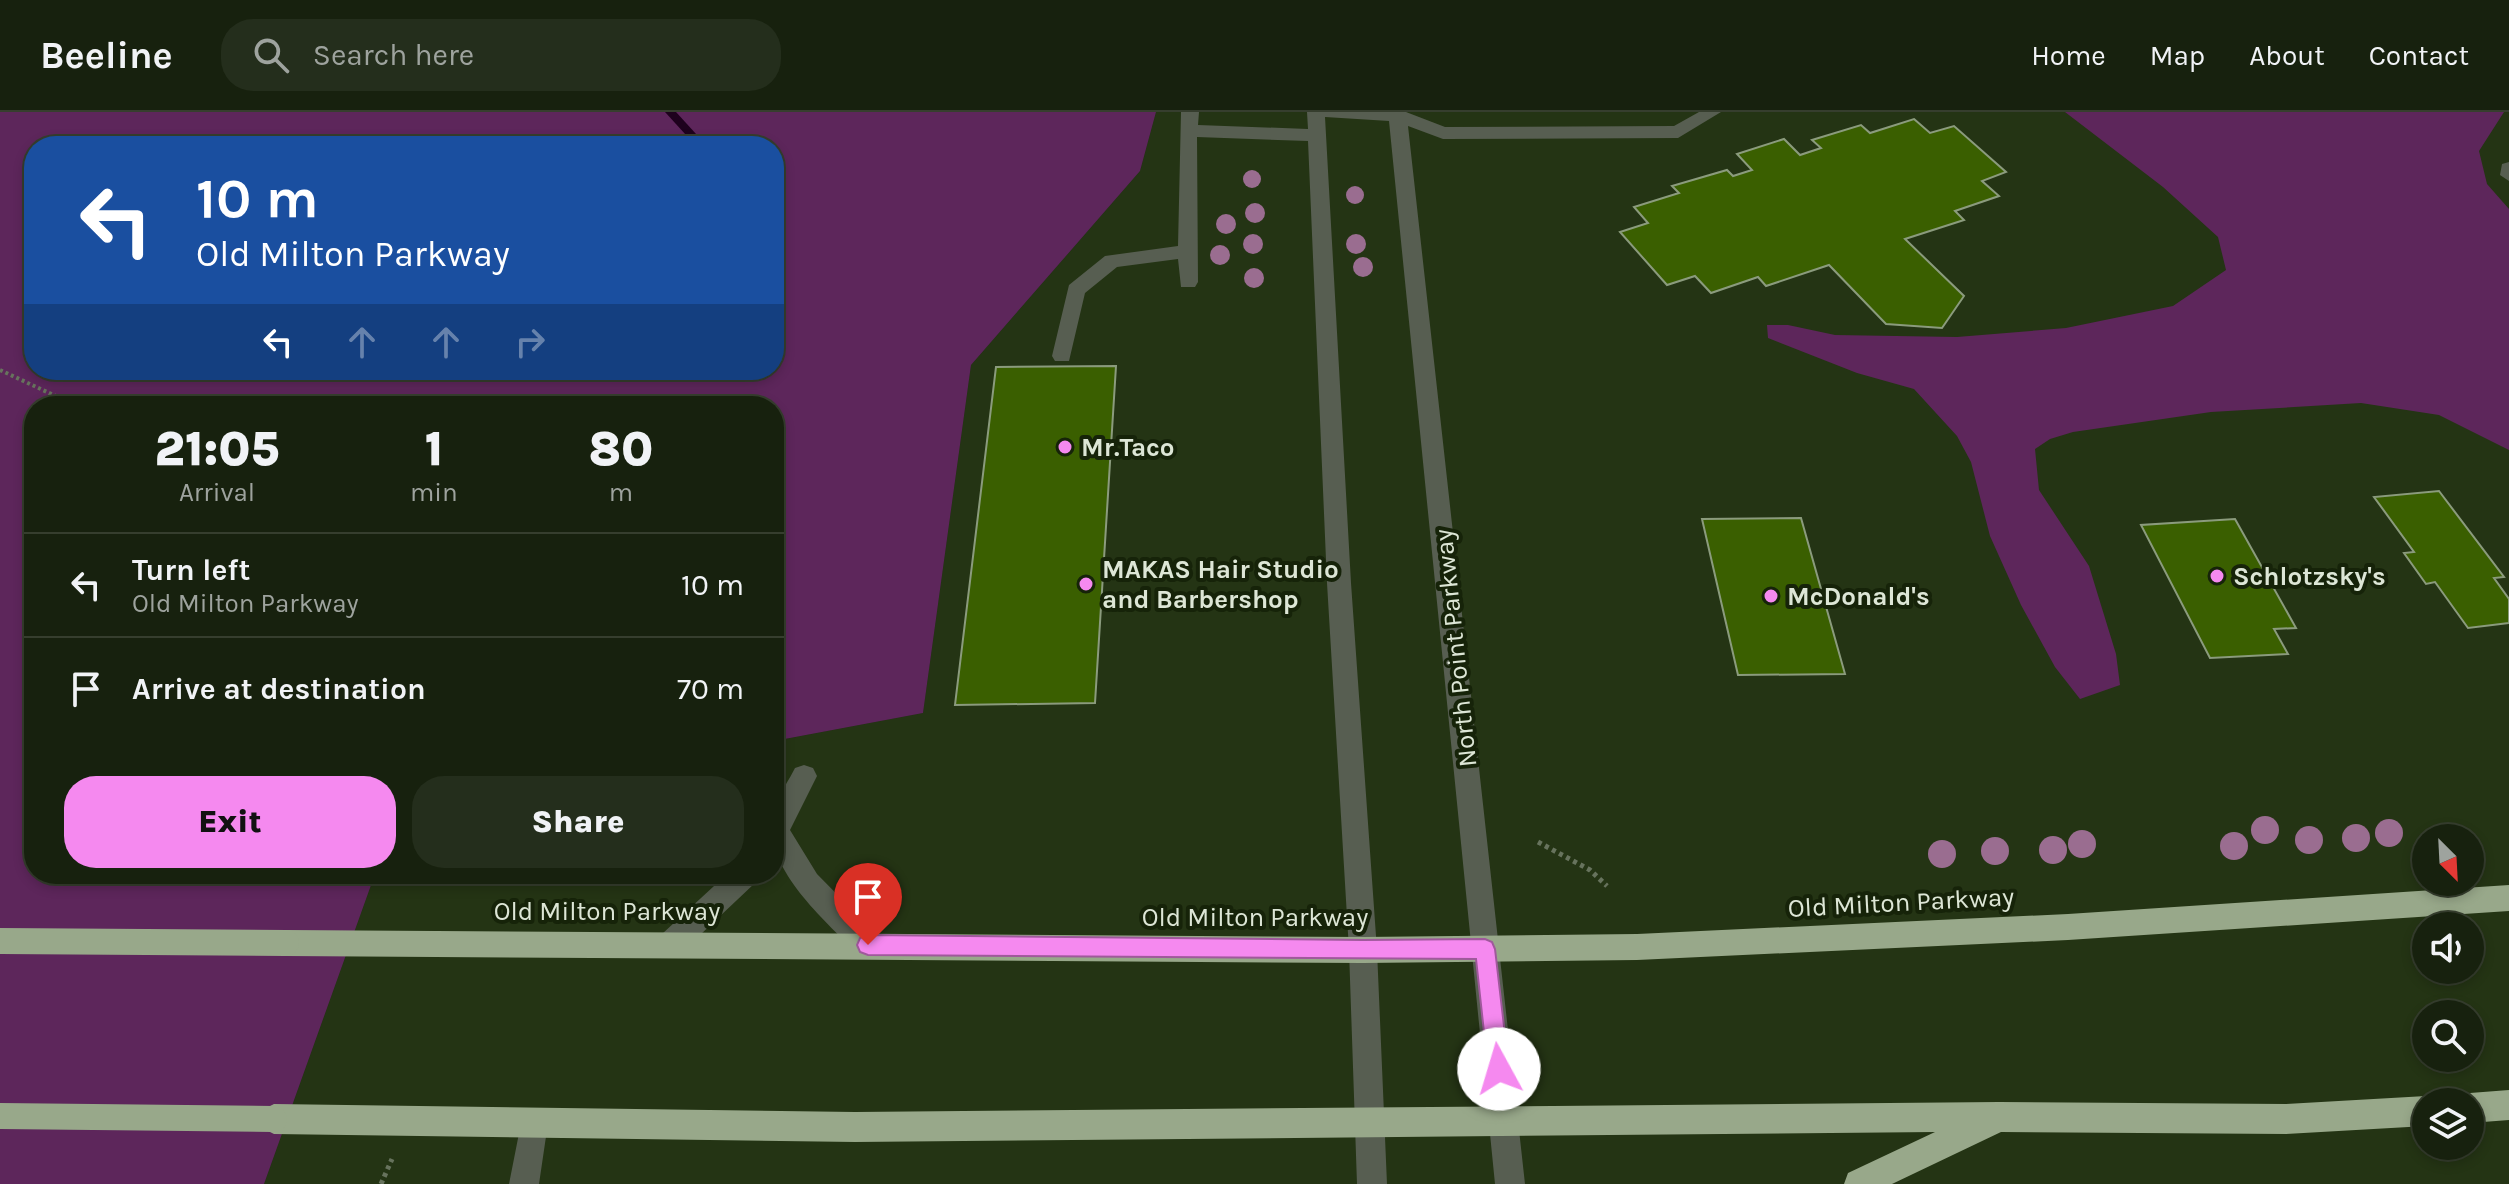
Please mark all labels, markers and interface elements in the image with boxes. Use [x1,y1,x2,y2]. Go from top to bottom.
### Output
search box [221,19,781,91]
text: Beeline [40,33,173,78]
icon: search [249,33,293,77]
text: Search here [313,37,474,73]
text: Home [2031,39,2106,72]
text: Map [2150,39,2205,72]
text: About [2249,39,2325,72]
text: Contact [2369,39,2469,72]
text: 10 m [196,166,319,231]
icon: left [64,168,168,272]
text: Old Milton Parkway [196,233,510,275]
icon: left [256,320,300,364]
icon: ahead [340,320,384,364]
icon: ahead [424,320,468,364]
icon: right [508,320,552,364]
text: 21:05 [155,421,279,477]
text: 1 [425,421,443,477]
text: 80 [588,421,653,477]
place label: Mr.Taco [1081,432,1175,463]
marker: Mr.Taco [1056,438,1074,456]
text: Arrival [179,477,255,508]
text: min [410,477,458,508]
text: m [609,477,633,508]
street label: North Point Parkway [1428,527,1483,768]
text: Turn left [132,552,250,588]
place label: MAKAS Hair Studio and Barbershop [1102,554,1339,615]
place label: Schlotzsky's [2233,561,2386,592]
icon: left [64,563,108,607]
text: 10 m [681,567,744,603]
marker: Schlotzsky's [2208,567,2226,585]
marker: MAKAS Hair Studio and Barbershop [1077,575,1095,593]
place label: McDonald's [1787,581,1930,612]
marker: McDonald's [1762,587,1780,605]
text: Old Milton Parkway [132,588,359,619]
icon: arrive [64,667,108,711]
text: Arrive at destination [132,671,426,707]
text: 70 m [677,671,744,707]
button: Exit [64,776,396,868]
button: Share [412,776,744,868]
north arrow [2412,824,2484,896]
map controls [2412,824,2484,1160]
pin [834,863,902,945]
icon: arrive [846,875,890,919]
street label: Old Milton Parkway [1787,881,2015,924]
street label: Old Milton Parkway [494,896,720,927]
street label: Old Milton Parkway [1142,902,1368,933]
button: sound [2412,912,2484,984]
button: search [2412,1000,2484,1072]
position arrow [1457,1027,1541,1111]
button: layers [2412,1088,2484,1160]

